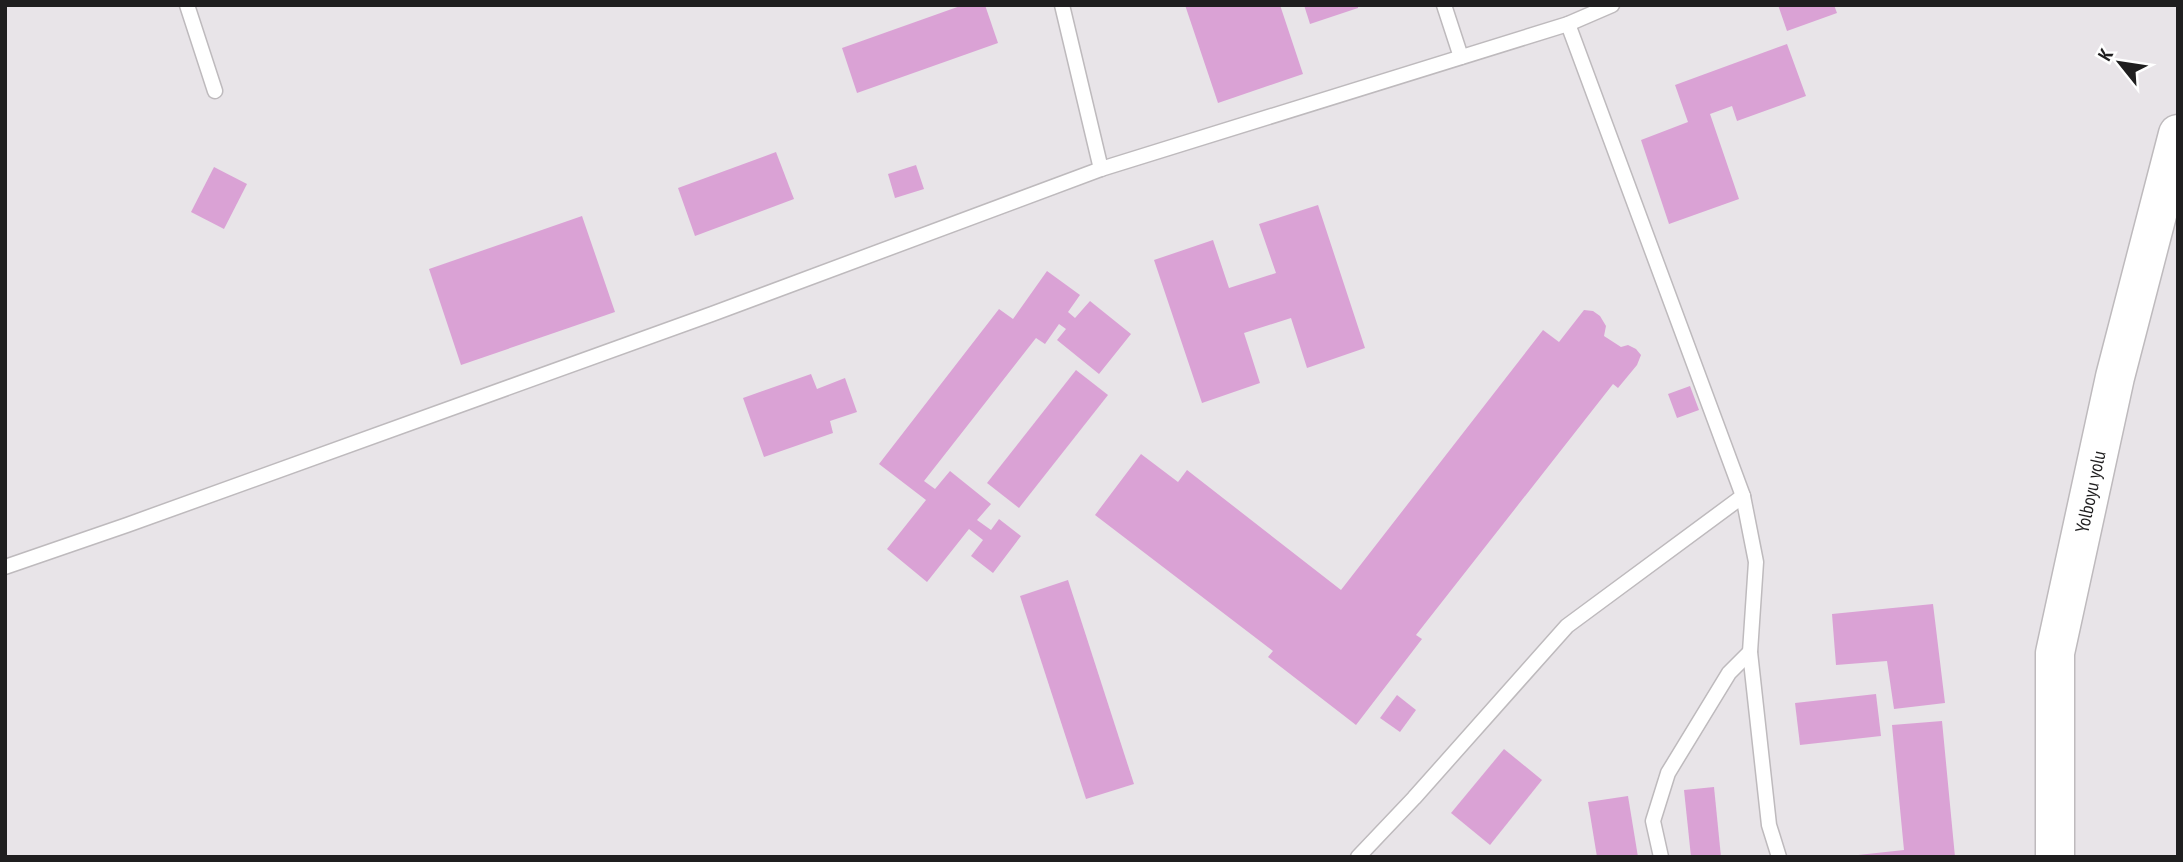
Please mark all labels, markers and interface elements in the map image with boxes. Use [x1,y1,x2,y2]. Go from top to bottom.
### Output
north arrow [2085,28,2155,98]
text: K [2092,44,2118,65]
street label: Yolboyu yolu [2069,448,2111,535]

